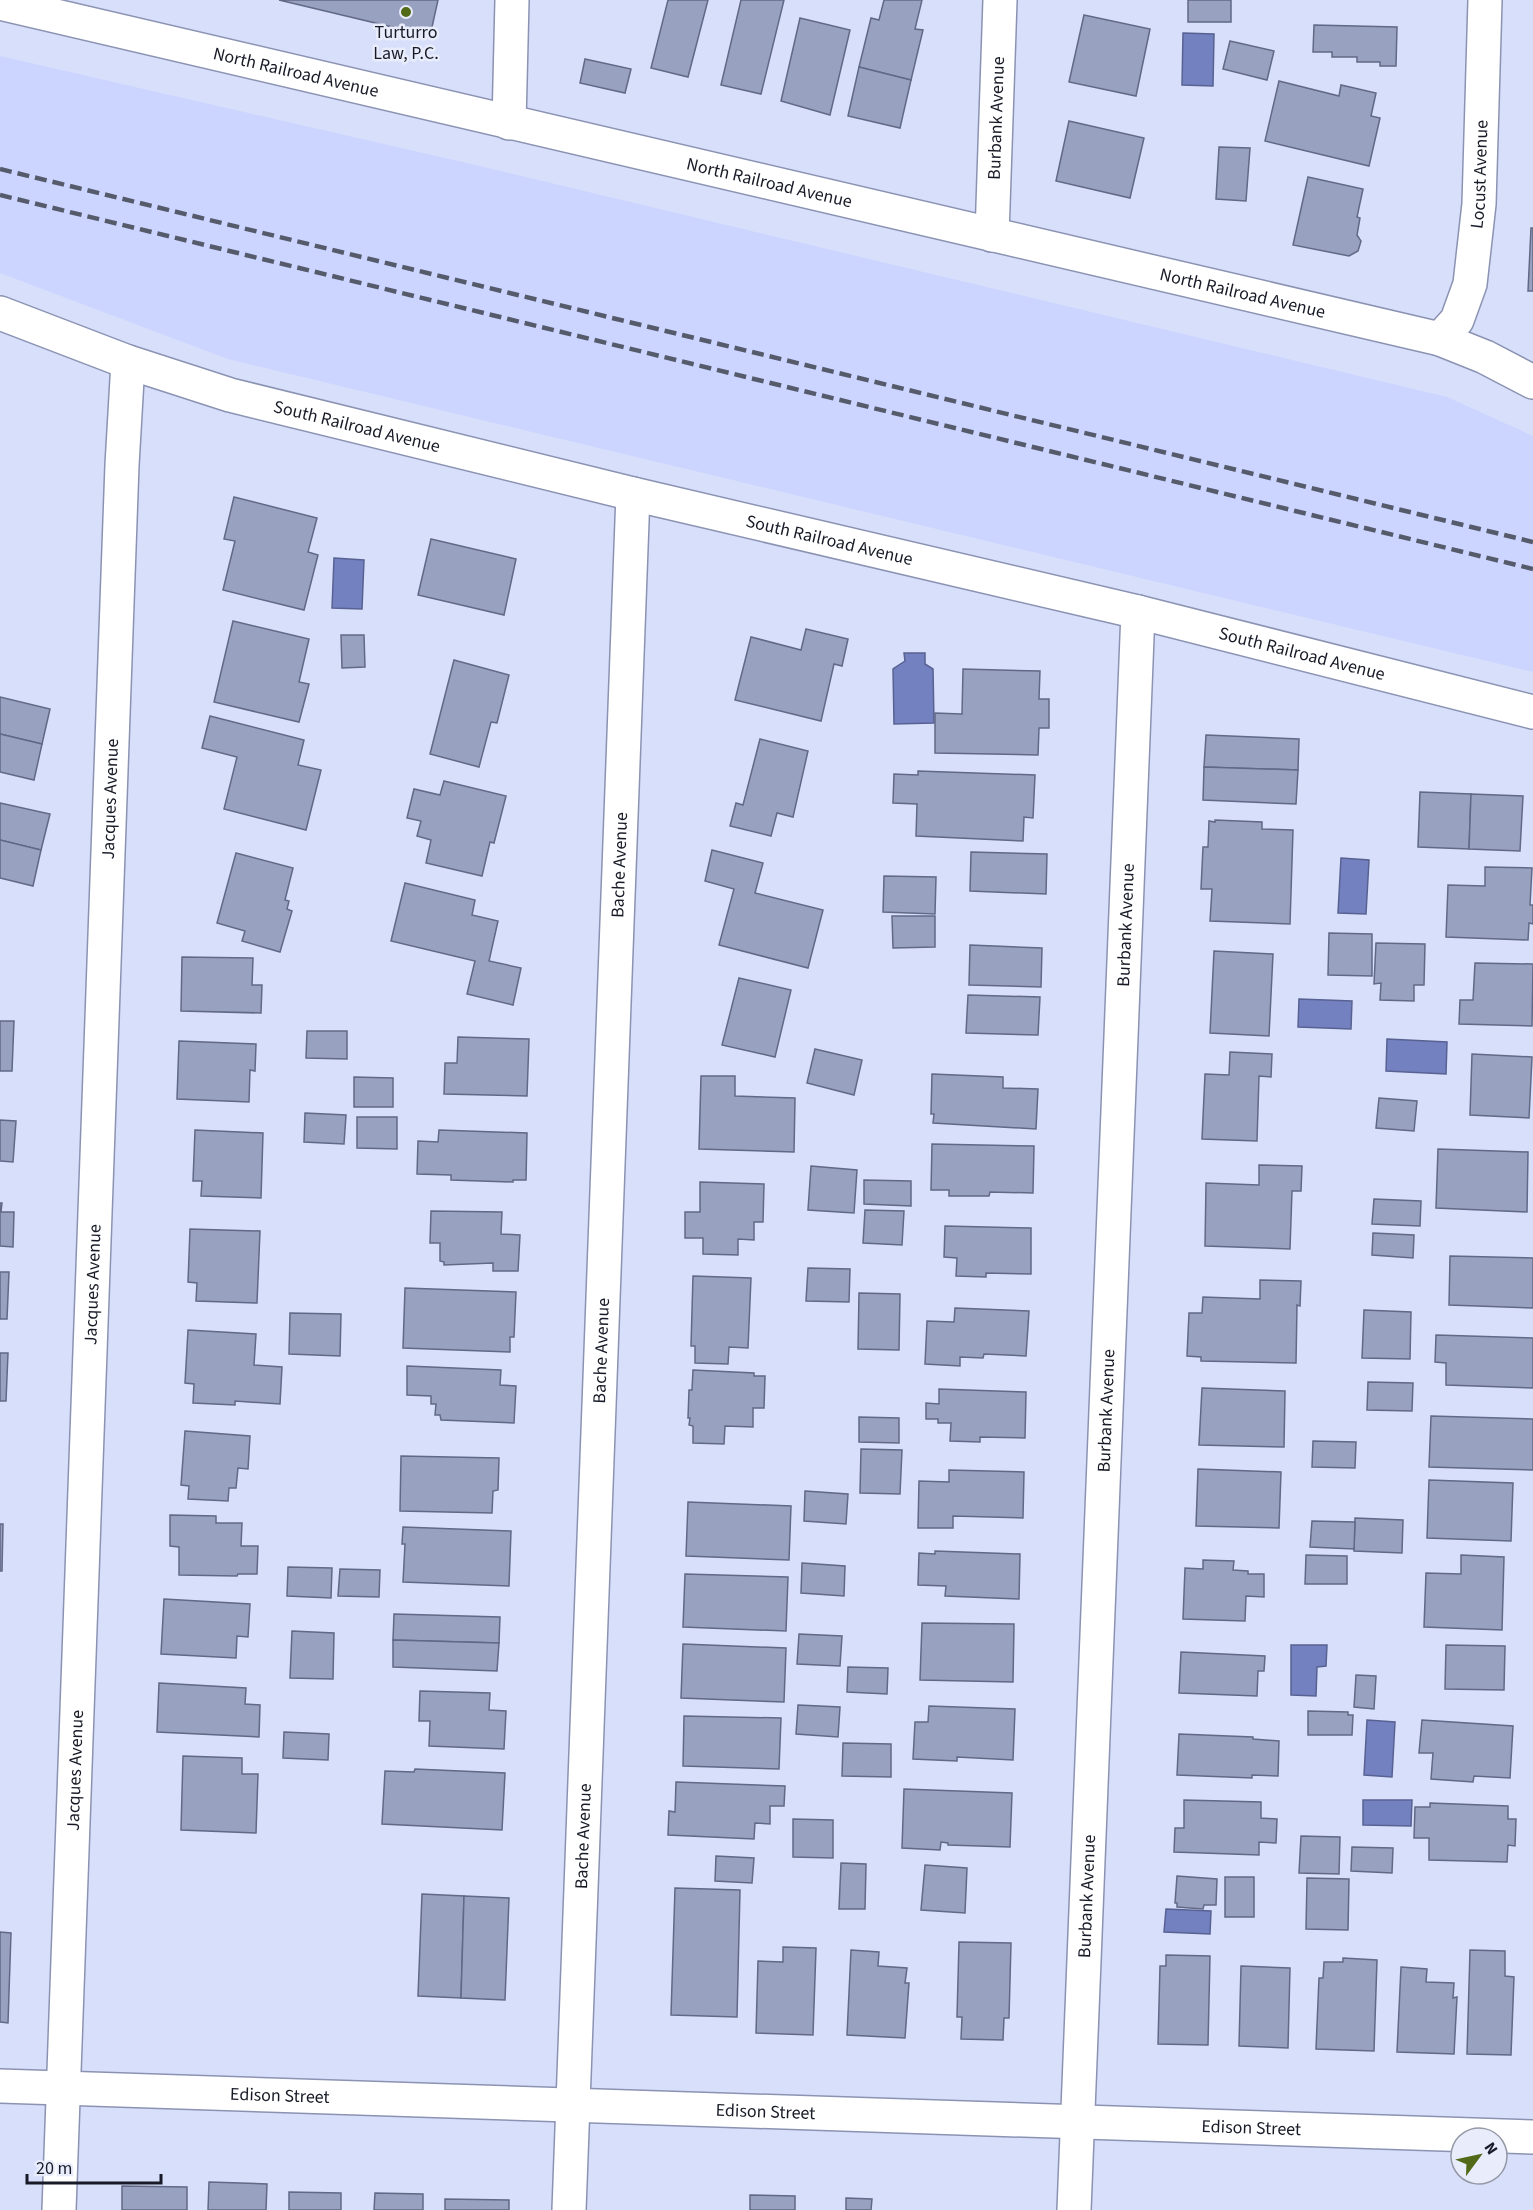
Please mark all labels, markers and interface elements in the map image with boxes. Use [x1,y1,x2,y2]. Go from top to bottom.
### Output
marker: Turturro Law, P.C. [399,5,413,19]
place label: Turturro Law, P.C. [373,20,439,66]
street label: North Railroad Avenue [211,41,381,104]
street label: Burbank Avenue [982,56,1011,180]
street label: Locust Avenue [1464,120,1494,230]
street label: North Railroad Avenue [684,152,855,214]
street label: North Railroad Avenue [1157,262,1328,325]
street label: South Railroad Avenue [271,394,443,459]
street label: South Railroad Avenue [743,509,915,572]
street label: South Railroad Avenue [1216,621,1388,687]
street label: Jacques Avenue [96,738,125,860]
street label: Bache Avenue [605,812,634,918]
street label: Burbank Avenue [1111,863,1141,987]
street label: Jacques Avenue [78,1224,108,1346]
street label: Bache Avenue [587,1297,616,1404]
street label: Burbank Avenue [1092,1348,1121,1473]
street label: Jacques Avenue [61,1709,90,1831]
street label: Bache Avenue [569,1783,598,1890]
street label: Burbank Avenue [1072,1834,1102,1958]
street label: Edison Street [230,2082,330,2110]
street label: Edison Street [715,2098,816,2126]
street label: Edison Street [1201,2114,1302,2142]
north arrow [1449,2126,1509,2186]
text: N [1479,2138,1503,2159]
scale bar [27,2147,160,2185]
text: 20 m [36,2156,72,2181]

